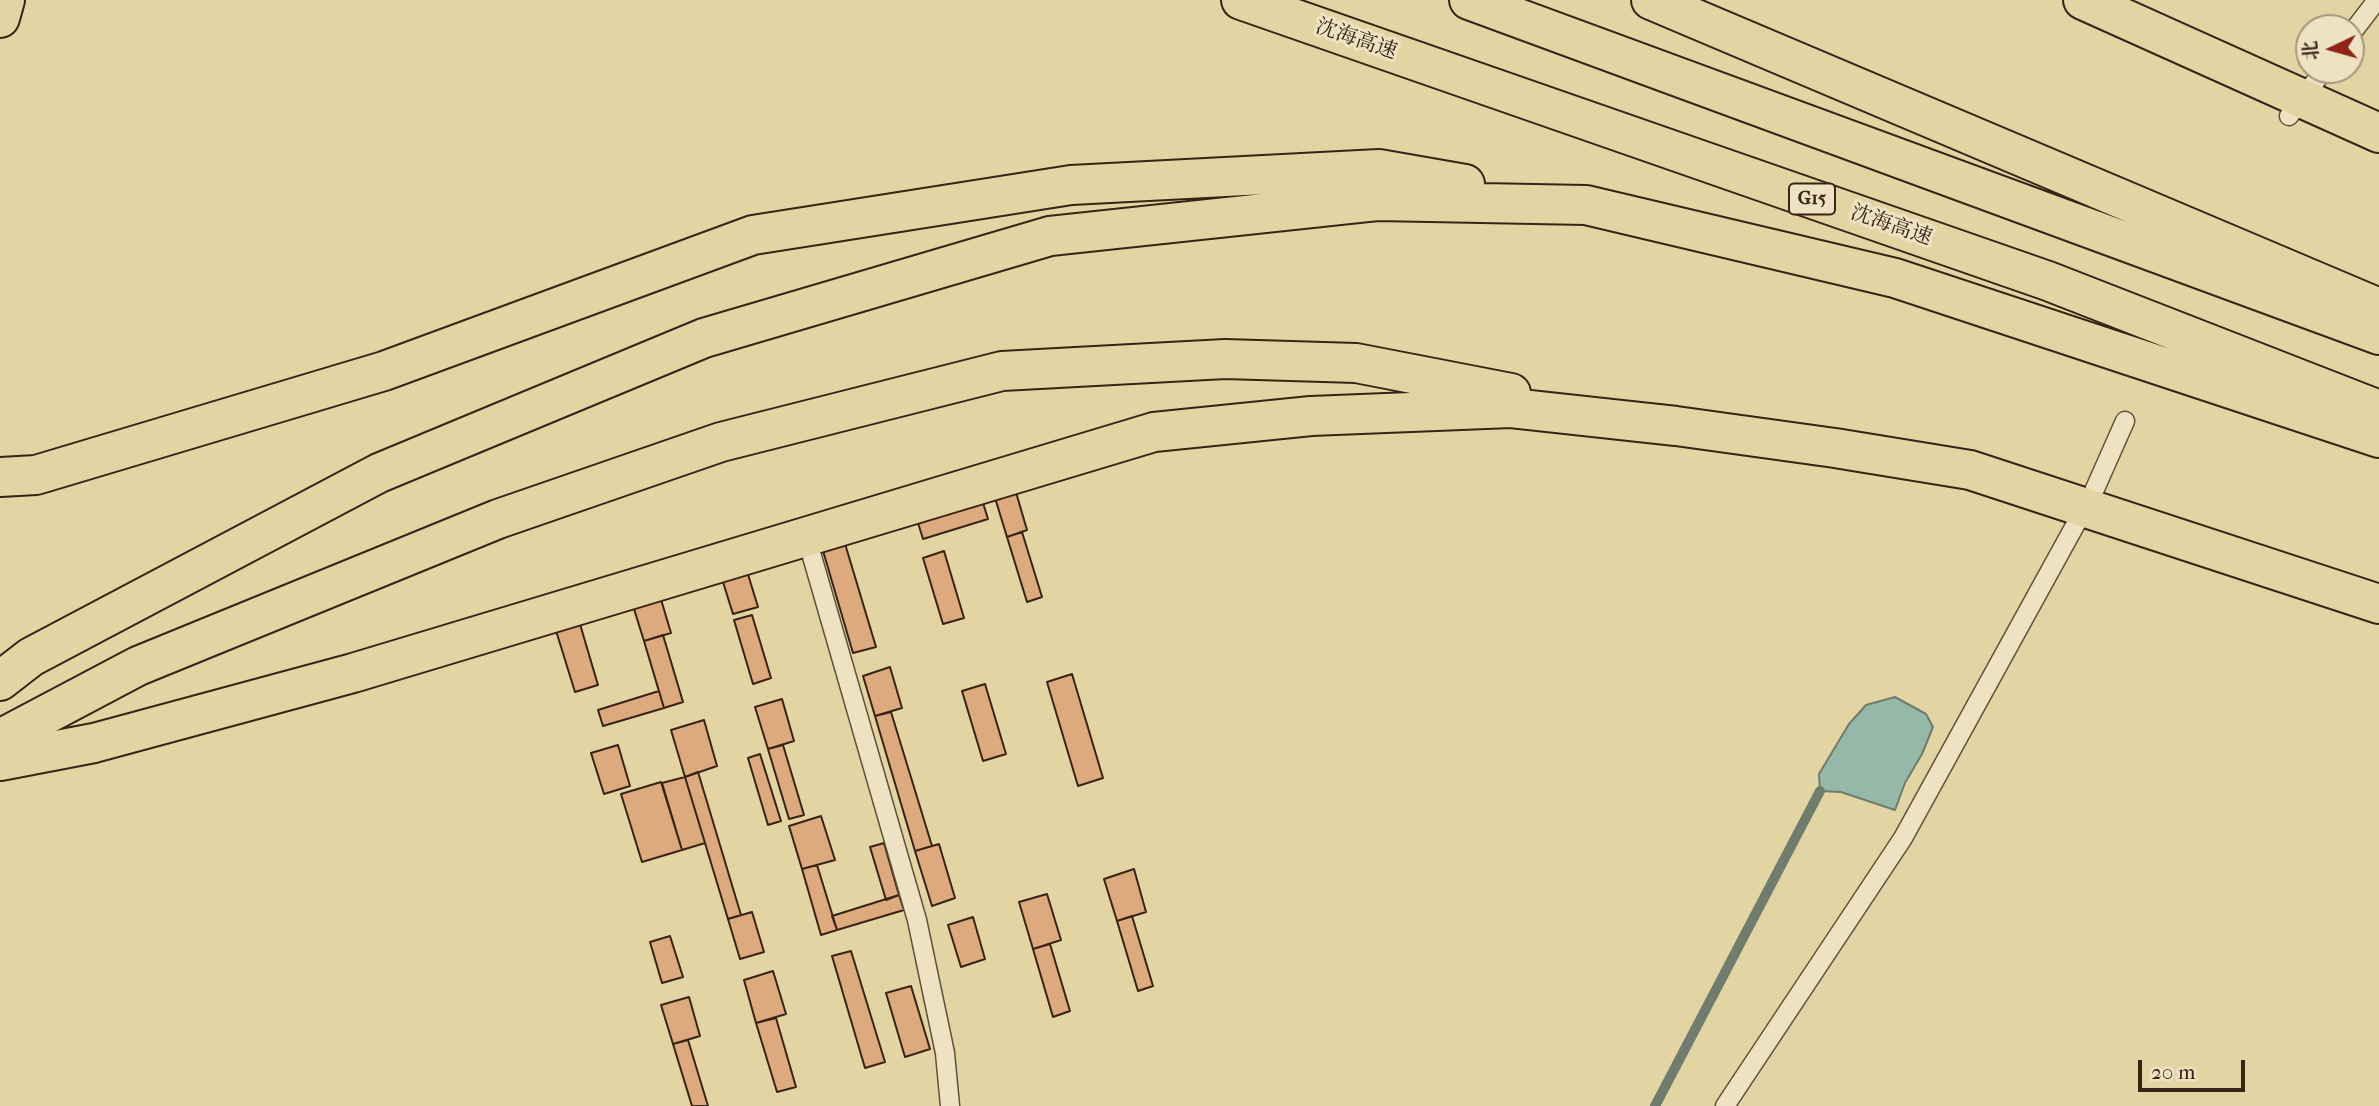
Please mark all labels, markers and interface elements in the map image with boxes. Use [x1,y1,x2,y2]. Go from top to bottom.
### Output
street label: 沈海高速 [1312,14,1400,66]
north arrow [2295,14,2365,84]
text: 北 [2299,40,2323,61]
road number: G15 [1789,183,1835,214]
street label: 沈海高速 [1847,200,1935,252]
scale bar [2141,1046,2248,1090]
text: 20 m [2151,1060,2195,1084]

